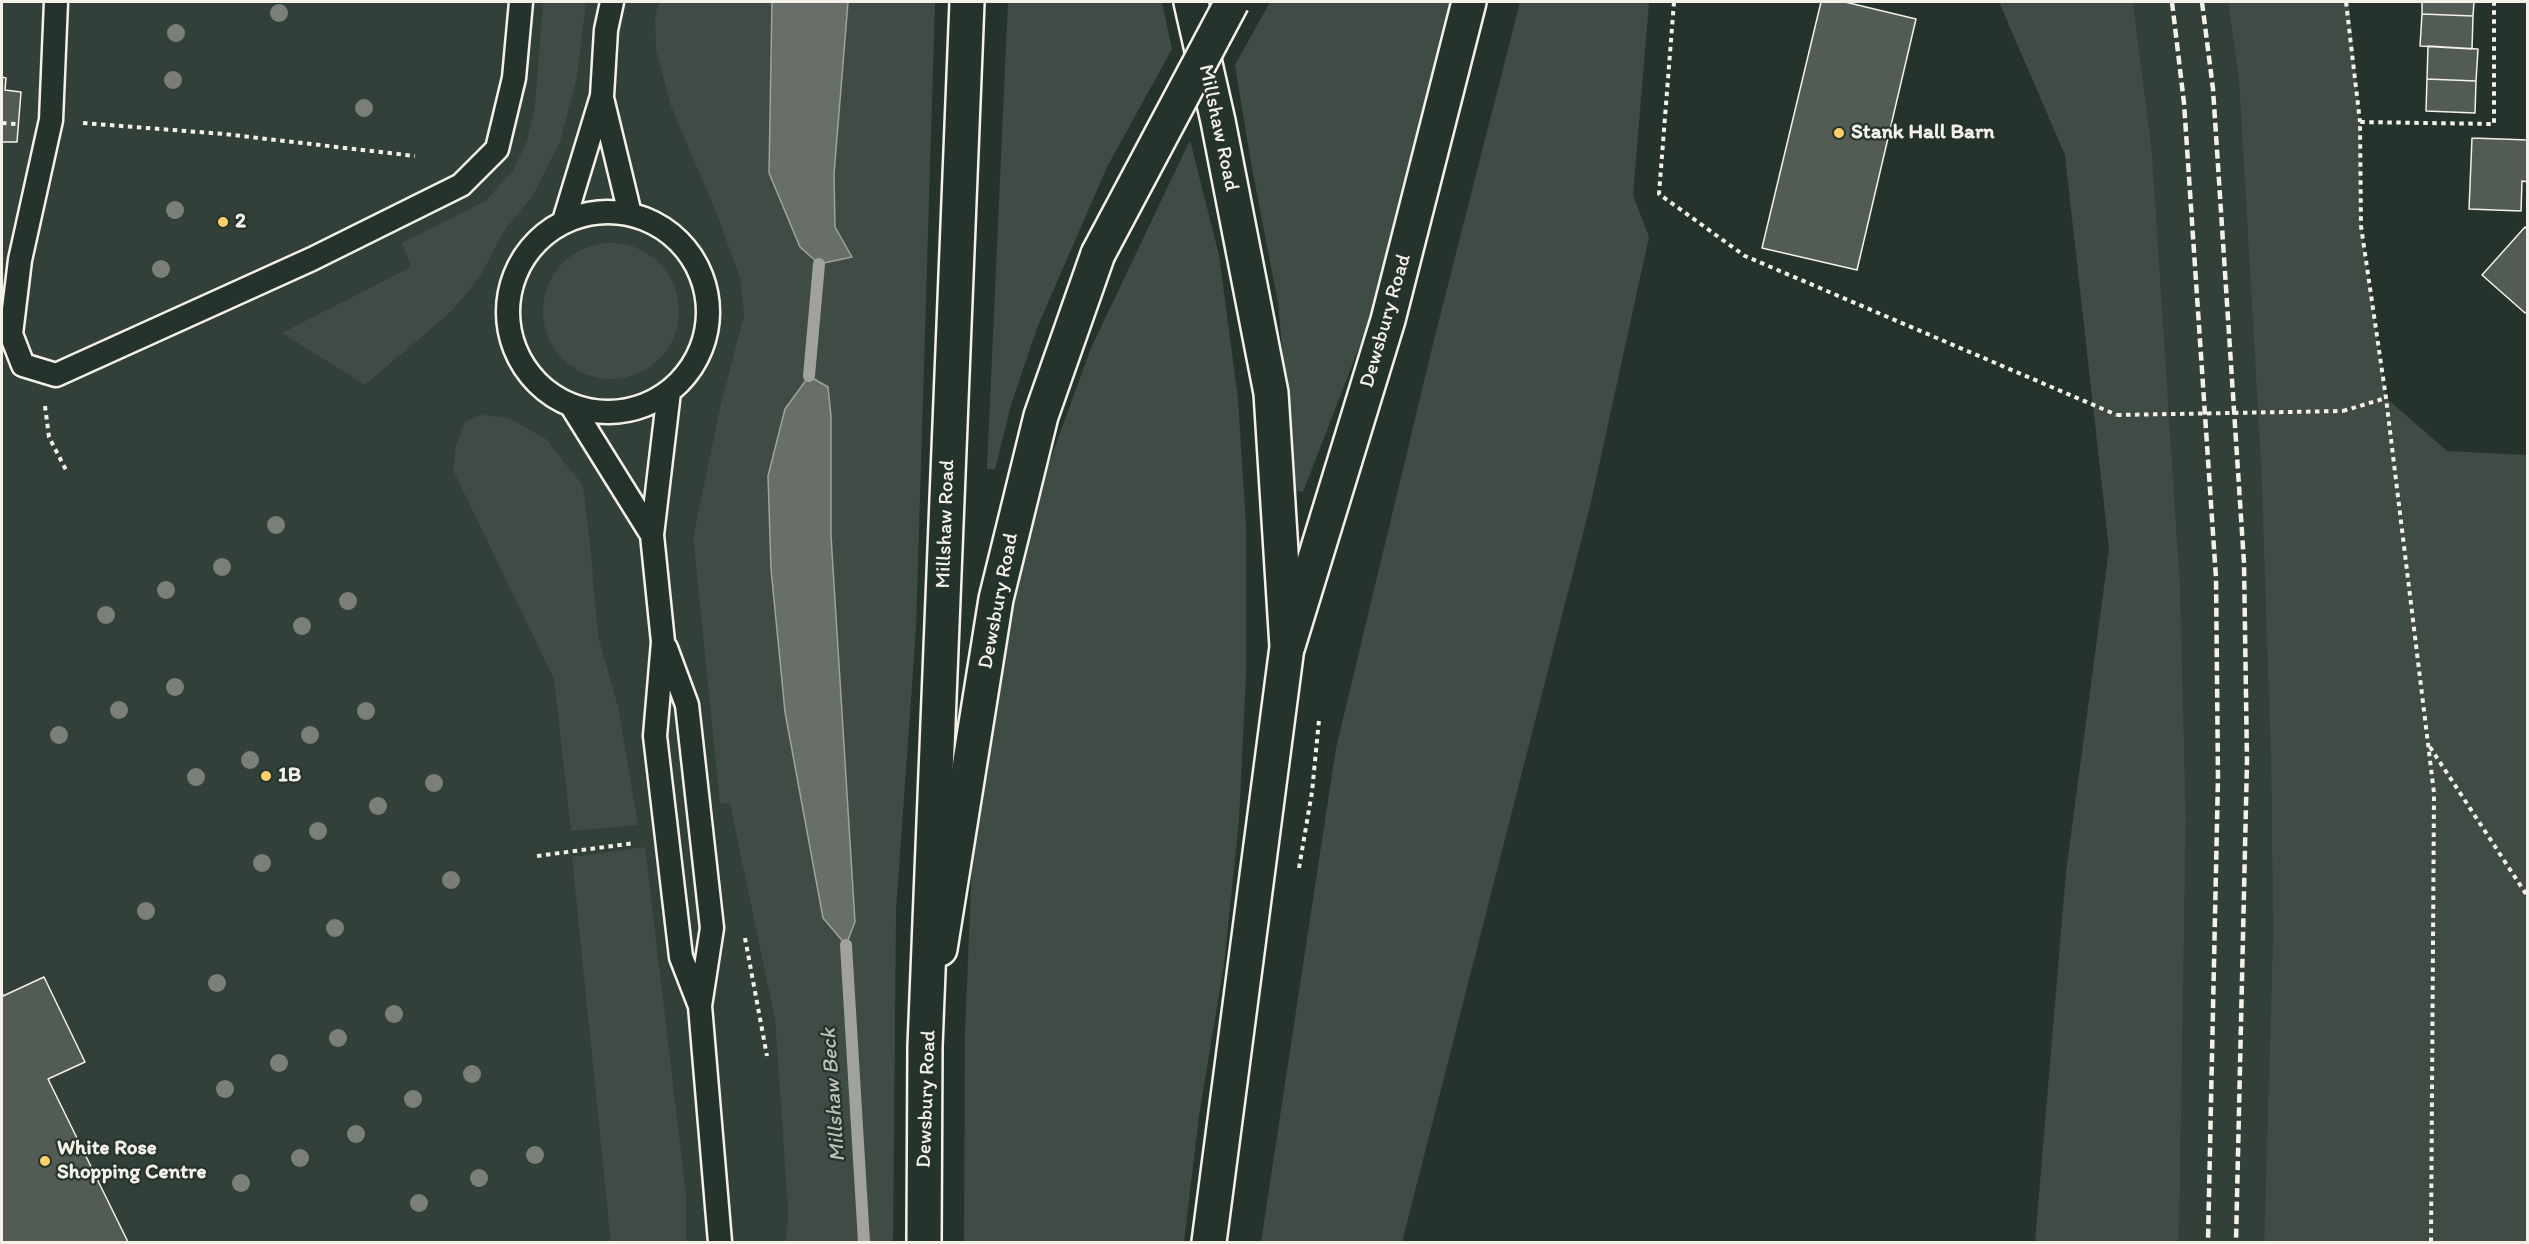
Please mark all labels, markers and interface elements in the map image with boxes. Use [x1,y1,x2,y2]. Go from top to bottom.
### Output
street label: Millshaw Road [1192,62,1244,194]
place label: Stank Hall Barn [1851,120,1995,146]
marker: Stank Hall Barn [1832,126,1846,140]
place label: 2 [235,209,246,235]
marker: 2 [216,215,230,229]
street label: Dewsbury Road [1355,251,1417,391]
street label: Millshaw Road [931,459,961,589]
street label: Dewsbury Road [973,531,1025,671]
place label: 1B [278,763,301,789]
marker: 1B [259,769,273,783]
water label: Millshaw Beck [816,1027,852,1163]
street label: Dewsbury Road [912,1030,942,1168]
place label: White Rose Shopping Centre [57,1136,206,1186]
marker: White Rose Shopping Centre [38,1154,52,1168]

